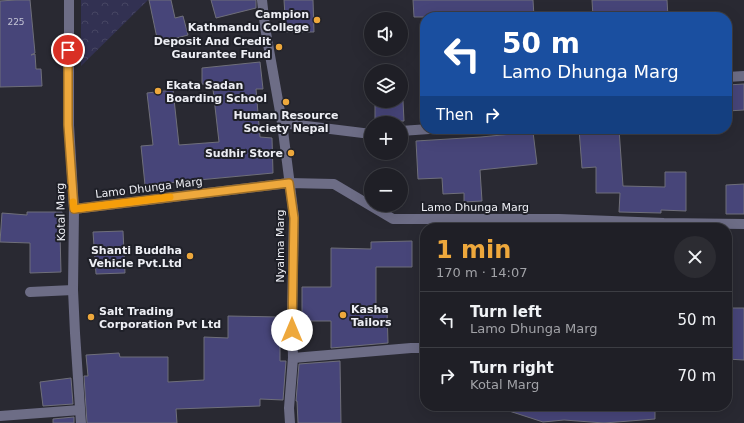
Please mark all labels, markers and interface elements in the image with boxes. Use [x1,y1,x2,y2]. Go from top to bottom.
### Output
place label: Campion Kathmandu College [188,8,309,34]
map controls [364,12,408,212]
button: sound [364,12,408,56]
marker: Campion Kathmandu College [312,15,322,25]
house number: 225 [7,17,25,27]
text: 50 m [502,27,580,60]
icon: left [436,28,488,80]
pin [51,33,85,67]
place label: Deposit And Credit Gaurantee Fund [154,35,271,61]
icon: arrive [57,39,79,61]
marker: Deposit And Credit Gaurantee Fund [274,42,284,52]
text: Lamo Dhunga Marg [502,61,679,82]
button: layers [364,64,408,108]
place label: Ekata Sadan Boarding School [166,79,267,105]
marker: Ekata Sadan Boarding School [153,86,163,96]
marker: Human Resource Society Nepal [281,97,291,107]
icon: right [481,104,503,126]
text: Then [436,106,473,124]
place label: Human Resource Society Nepal [234,109,338,135]
button: + [364,116,408,160]
place label: Sudhir Store [205,147,283,160]
marker: Sudhir Store [286,148,296,158]
button: − [364,168,408,212]
street label: Lamo Dhunga Marg [95,175,203,201]
street label: Kotal Marg [54,183,68,241]
street label: Lamo Dhunga Marg [421,201,529,214]
street label: Nyalma Marg [274,209,287,283]
text: 1 min [436,236,511,264]
button: close [674,236,716,278]
place label: Shanti Buddha Vehicle Pvt.Ltd [89,244,182,270]
marker: Shanti Buddha Vehicle Pvt.Ltd [185,251,195,261]
text: 170 m · 14:07 [436,265,527,280]
place label: Kasha Tailors [351,303,392,329]
text: Turn left [470,303,542,321]
place label: Salt Trading Corporation Pvt Ltd [99,305,221,331]
position arrow [271,309,313,351]
icon: left [436,309,458,331]
marker: Kasha Tailors [338,310,348,320]
text: 50 m [678,311,716,329]
marker: Salt Trading Corporation Pvt Ltd [86,312,96,322]
text: Lamo Dhunga Marg [470,321,598,336]
text: Turn right [470,359,554,377]
icon: right [436,365,458,387]
text: 70 m [678,367,716,385]
text: Kotal Marg [470,377,539,392]

